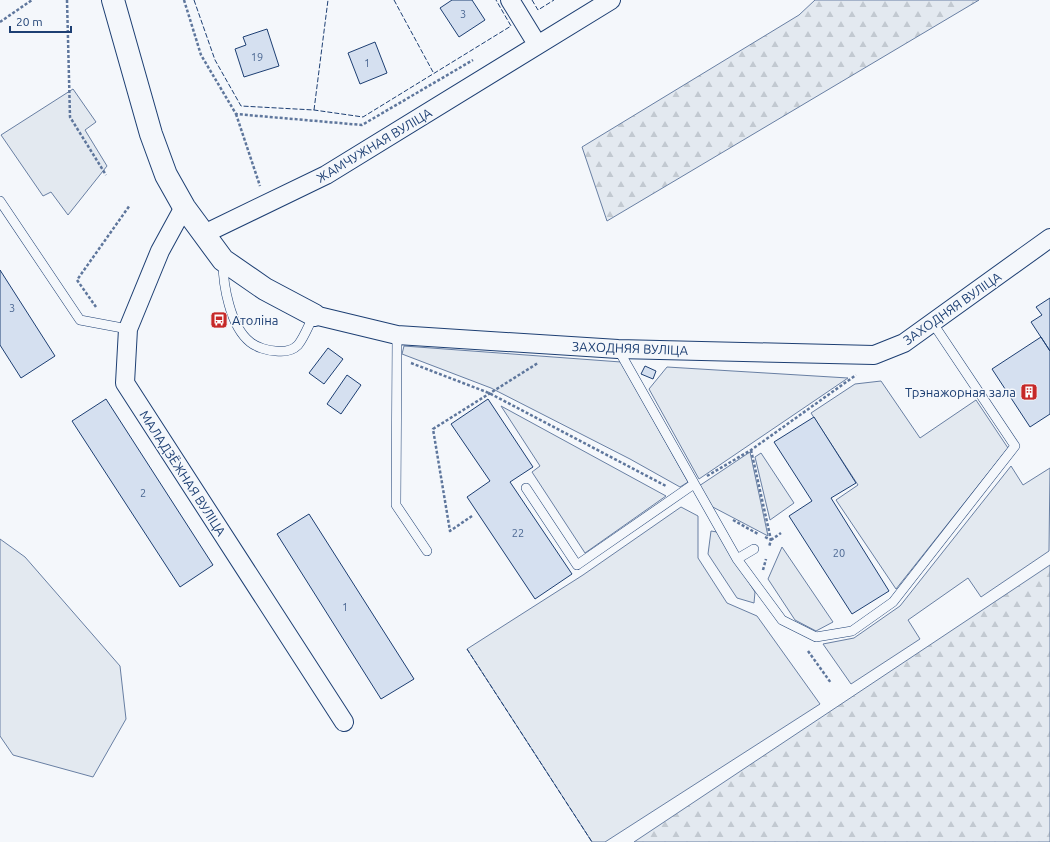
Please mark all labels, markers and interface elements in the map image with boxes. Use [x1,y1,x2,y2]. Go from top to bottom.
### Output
scale bar [10,8,71,34]
house number: 3 [460,8,466,20]
text: 20 m [16,15,43,28]
house number: 19 [251,51,263,63]
house number: 1 [364,57,370,69]
street label: ЖАМЧУЖНАЯ ВУЛІЦА [314,105,435,185]
street label: ЗАХОДНЯЯ ВУЛІЦА [900,269,1004,347]
house number: 3 [9,302,15,314]
bus stop icon: Атоліна [209,310,229,330]
place label: Атоліна [232,313,279,327]
street label: ЗАХОДНЯЯ ВУЛІЦА [572,339,689,357]
building icon: Трэнажорная зала [1019,382,1039,402]
place label: Трэнажорная зала [905,385,1016,399]
street label: МАЛАДЗЁЖНАЯ ВУЛІЦА [137,407,230,539]
house number: 2 [140,487,146,499]
house number: 22 [512,527,524,539]
house number: 20 [833,547,845,559]
house number: 1 [342,601,348,613]

